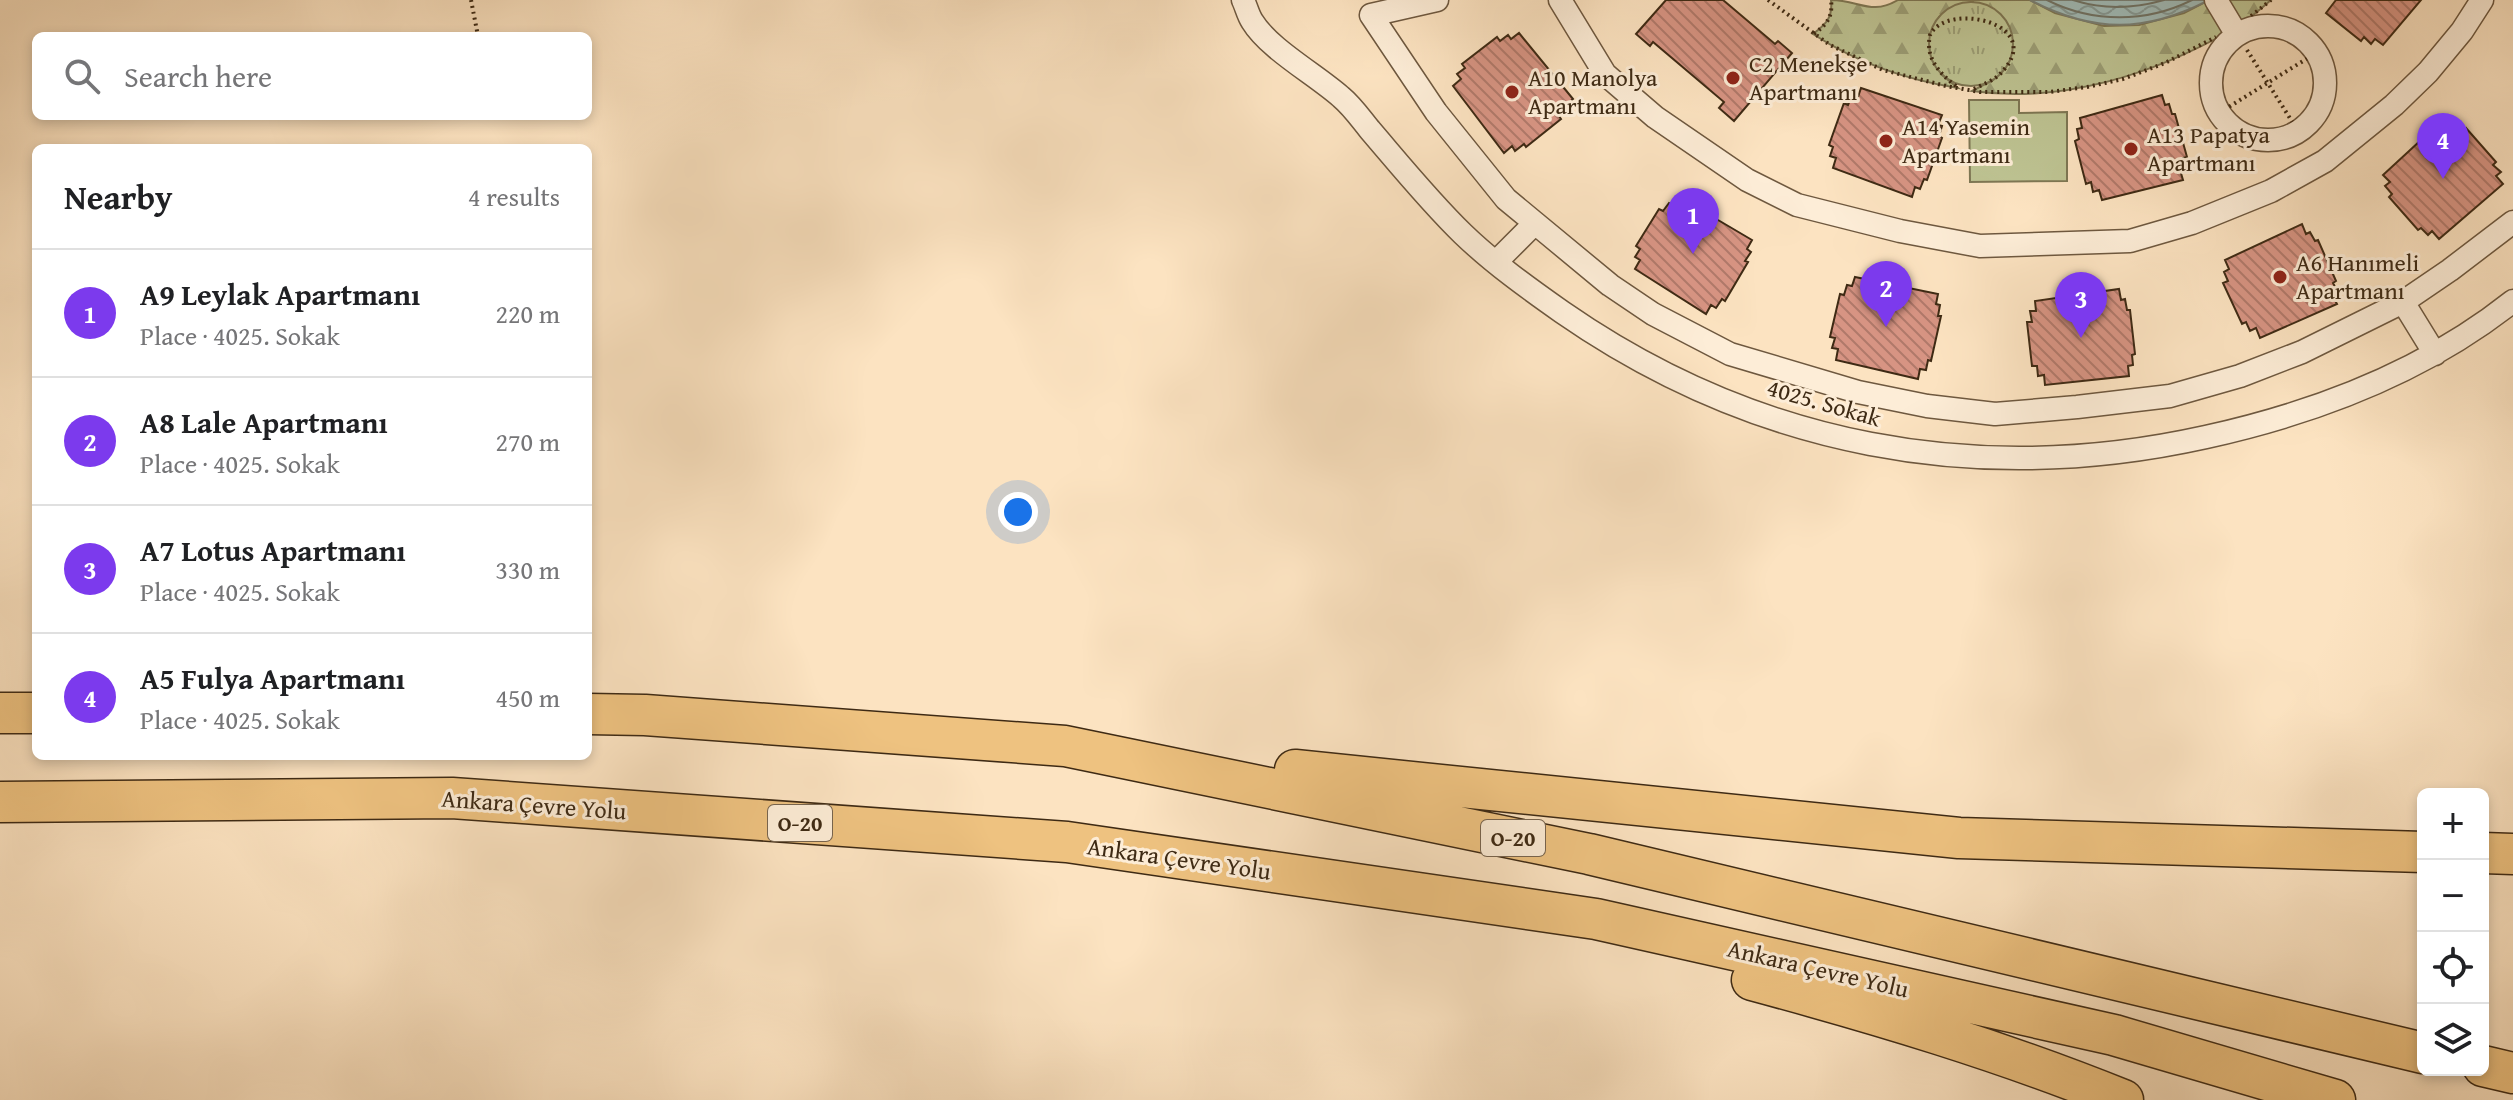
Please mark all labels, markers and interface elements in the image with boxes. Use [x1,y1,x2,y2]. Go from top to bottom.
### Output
search box [32,32,592,120]
place label: C2 Menekşe Apartmanı [1749,46,1868,109]
icon: search [60,54,104,98]
text: Search here [124,54,272,98]
place label: A10 Manolya Apartmanı [1528,60,1658,123]
marker: C2 Menekşe Apartmanı [1724,69,1742,87]
marker: A10 Manolya Apartmanı [1503,83,1521,101]
place label: A14 Yasemin Apartmanı [1902,109,2030,172]
pin: 4 [2417,113,2469,179]
place label: A13 Papatya Apartmanı [2147,117,2271,180]
marker: A14 Yasemin Apartmanı [1877,132,1895,150]
marker: A13 Papatya Apartmanı [2122,140,2140,158]
text: Nearby [64,172,173,221]
text: 4 results [468,177,560,216]
pin: 1 [1667,188,1719,254]
place label: A6 Hanımeli Apartmanı [2296,245,2419,308]
pin: 2 [1860,261,1912,327]
marker: A6 Hanımeli Apartmanı [2271,268,2289,286]
text: A9 Leylak Apartmanı [140,272,420,316]
pin: 3 [2055,272,2107,338]
text: 1 [83,294,97,333]
text: 220 m [495,294,560,333]
text: Place · 4025. Sokak [140,316,340,355]
street label: 4025. Sokak [1763,370,1886,436]
text: A8 Lale Apartmanı [140,400,388,444]
text: 2 [83,422,97,461]
text: 270 m [495,422,560,461]
text: Place · 4025. Sokak [140,444,340,483]
your location [998,492,1038,532]
text: A7 Lotus Apartmanı [140,528,406,572]
text: 3 [83,550,97,589]
text: 330 m [495,550,560,589]
text: Place · 4025. Sokak [140,572,340,611]
text: A5 Fulya Apartmanı [140,656,405,700]
text: 4 [83,678,97,717]
text: 450 m [495,678,560,717]
text: Place · 4025. Sokak [140,700,340,739]
street label: Ankara Çevre Yolu [440,781,628,828]
map controls [2417,788,2489,1076]
button: + [2417,788,2489,860]
road number: O-20 [768,805,832,841]
road number: O-20 [1481,820,1545,856]
street label: Ankara Çevre Yolu [1085,828,1273,889]
button: − [2417,860,2489,932]
street label: Ankara Çevre Yolu [1724,931,1912,1006]
button: locate [2417,932,2489,1004]
button: layers [2417,1004,2489,1076]

